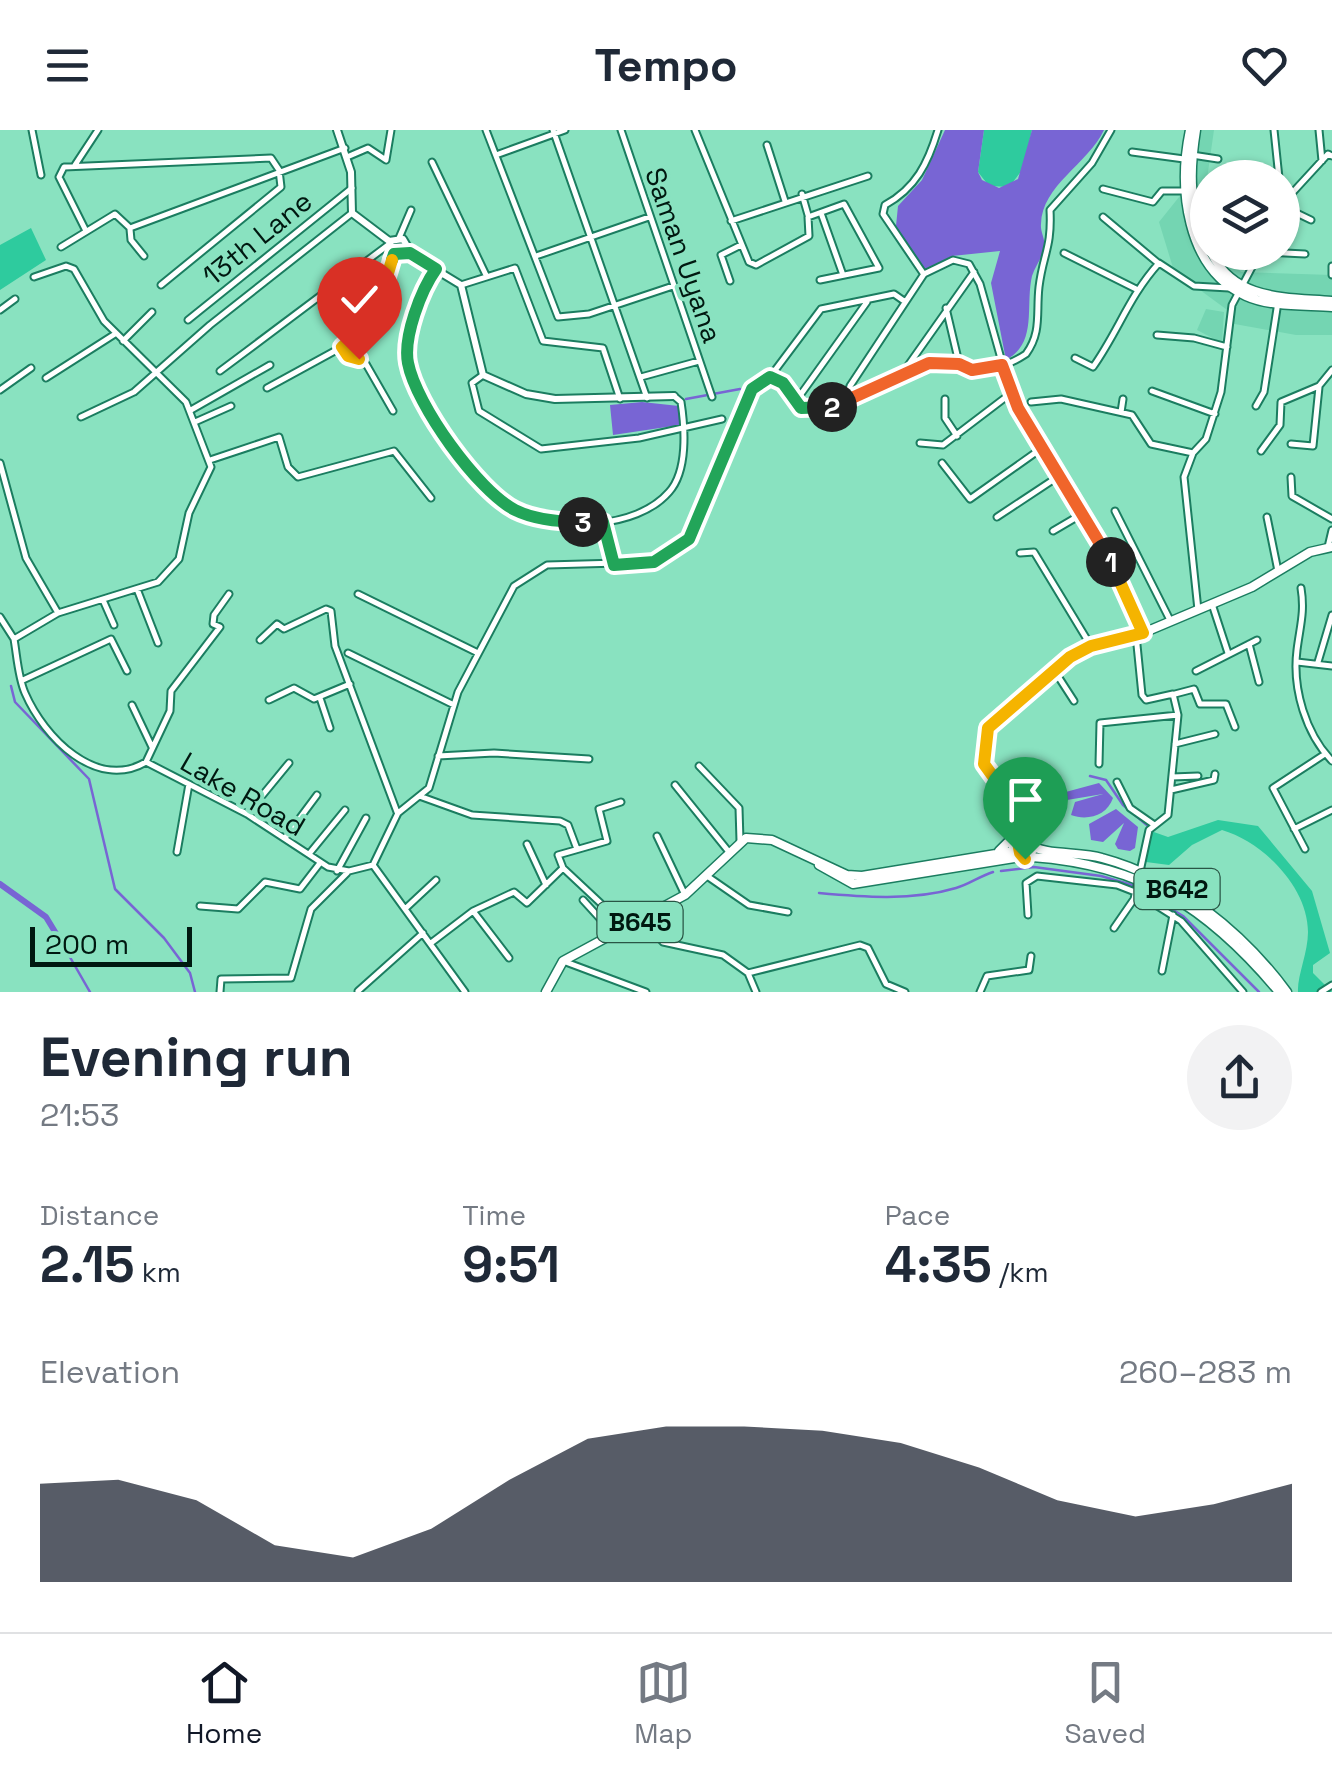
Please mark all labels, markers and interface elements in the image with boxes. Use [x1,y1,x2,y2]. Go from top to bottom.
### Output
text: Tempo [595,37,737,94]
icon: menu [40,38,95,93]
icon: heart [1237,38,1292,93]
map controls [1190,160,1300,270]
button: layers [1190,160,1300,270]
street label: Saman Uyana [637,163,731,347]
street label: 13th Lane [195,183,319,293]
pin [317,257,402,360]
icon: check [332,272,387,327]
pin: 2 [807,382,857,432]
text: 2 [824,389,840,425]
pin: 3 [558,497,608,547]
text: 3 [574,504,592,540]
pin: 1 [1086,537,1136,587]
text: 1 [1105,544,1117,580]
street label: Lake Road [174,744,312,844]
pin [983,757,1068,860]
icon: arrive [998,772,1053,827]
road number: B642 [1134,869,1220,909]
road number: B645 [598,902,682,942]
scale bar [30,922,192,966]
text: 200 m [45,926,129,962]
text: Evening run [40,1022,353,1092]
button: share [1187,1025,1292,1130]
text: 21:53 [40,1095,119,1135]
text: Distance [40,1197,159,1233]
text: Time [462,1197,526,1233]
text: Pace [885,1197,950,1233]
text: 2.15 [40,1233,135,1297]
text: 9:51 [462,1233,560,1297]
text: 4:35 [885,1233,992,1297]
text: km [135,1254,181,1290]
text: /km [992,1254,1048,1290]
text: Elevation [40,1352,180,1392]
text: 260–283 m [1119,1352,1292,1392]
tab: Home [186,1655,262,1751]
tab: Map [634,1655,693,1751]
tab: Saved [1064,1655,1146,1751]

